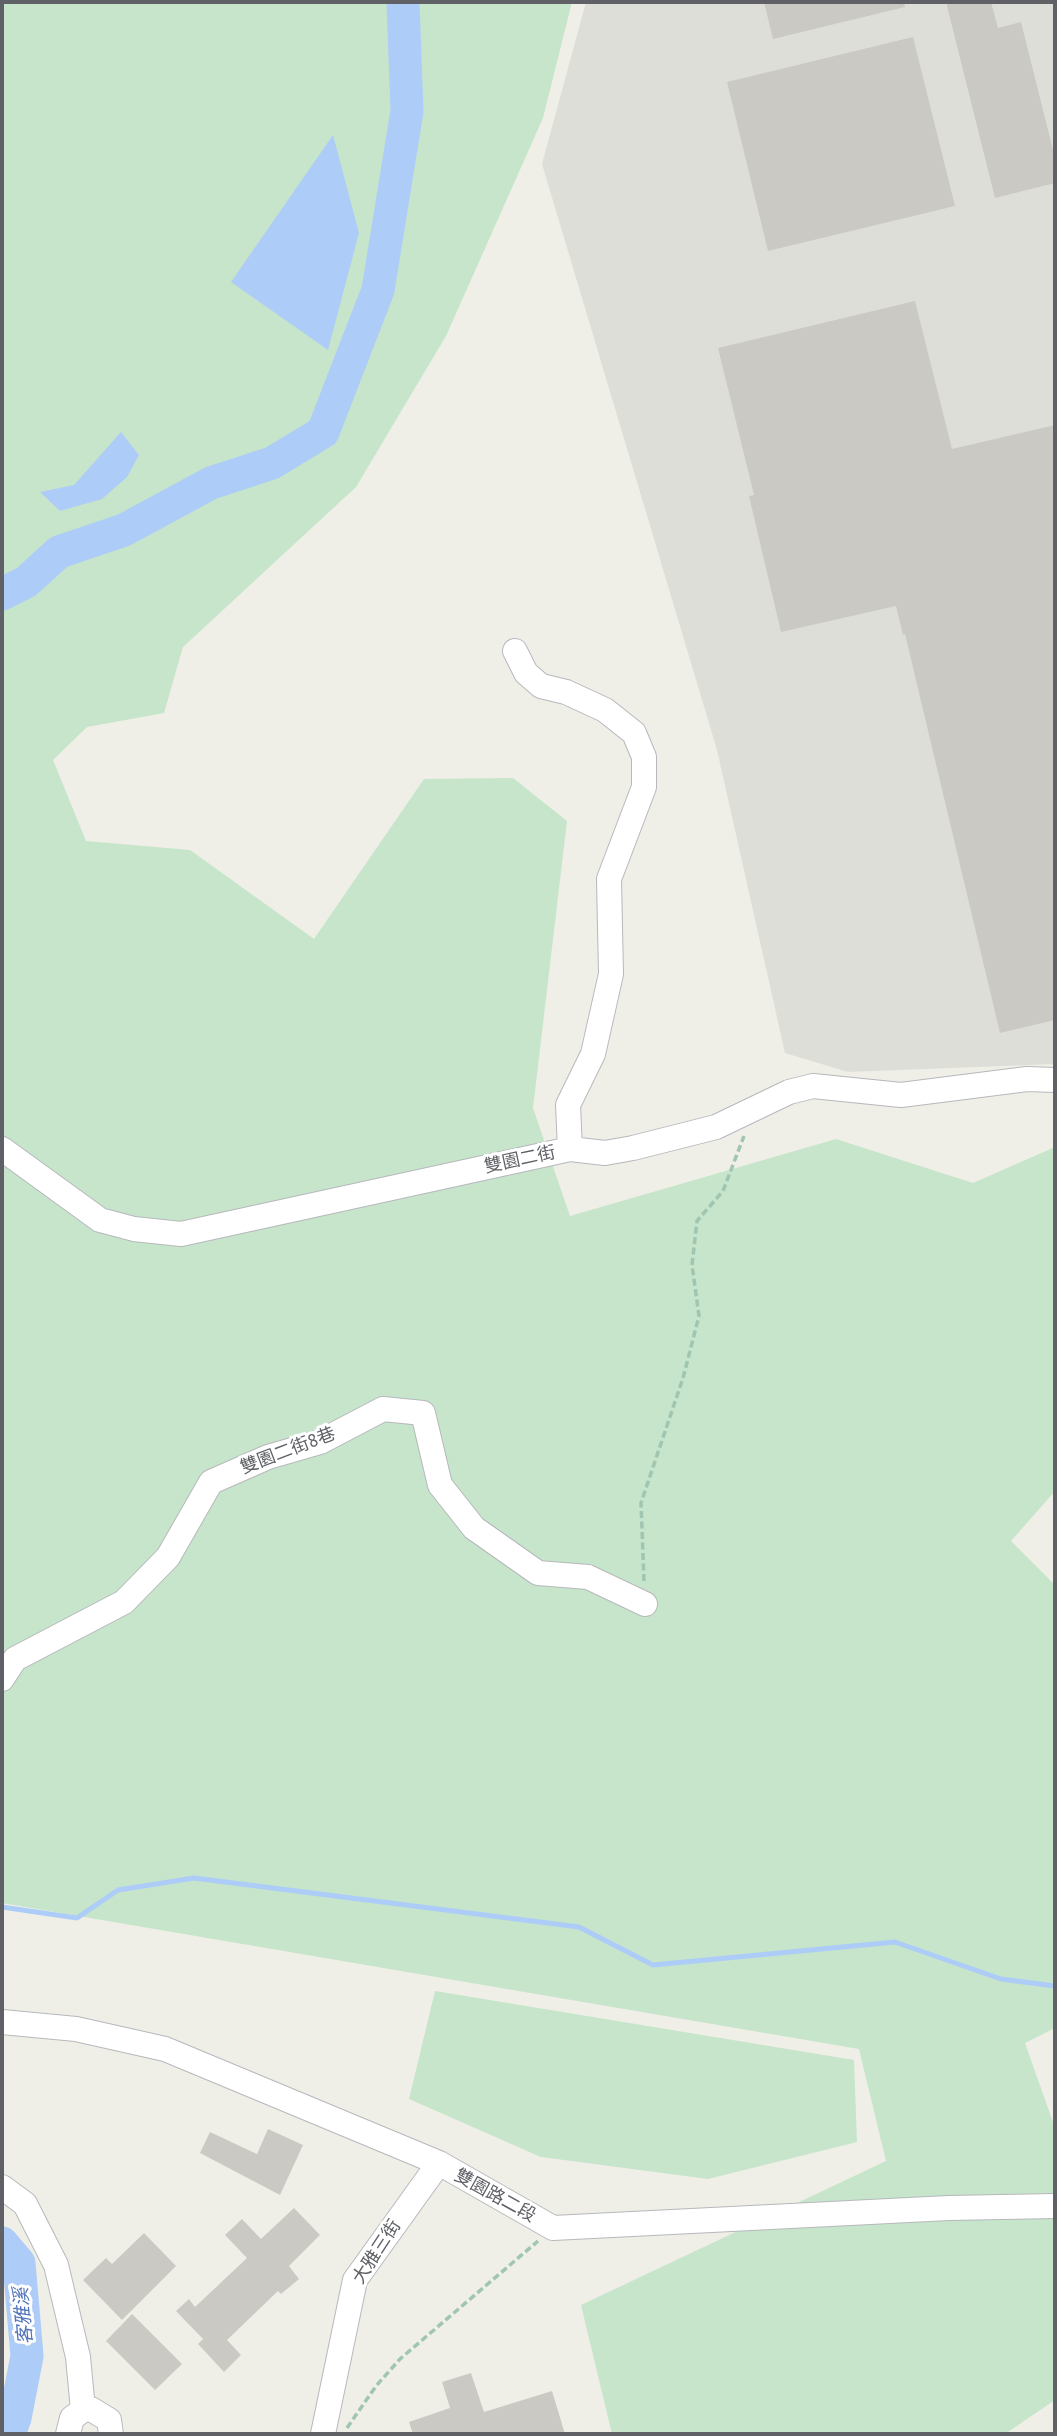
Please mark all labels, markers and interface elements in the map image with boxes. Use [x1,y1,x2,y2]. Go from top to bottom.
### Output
street label: 雙園二街 [483,1142,557,1178]
street label: 雙園二街8巷 [238,1423,338,1479]
street label: 雙園路二段 [450,2165,540,2227]
street label: 大雅三街 [348,2216,406,2288]
water label: 客雅溪 [10,2287,38,2345]

